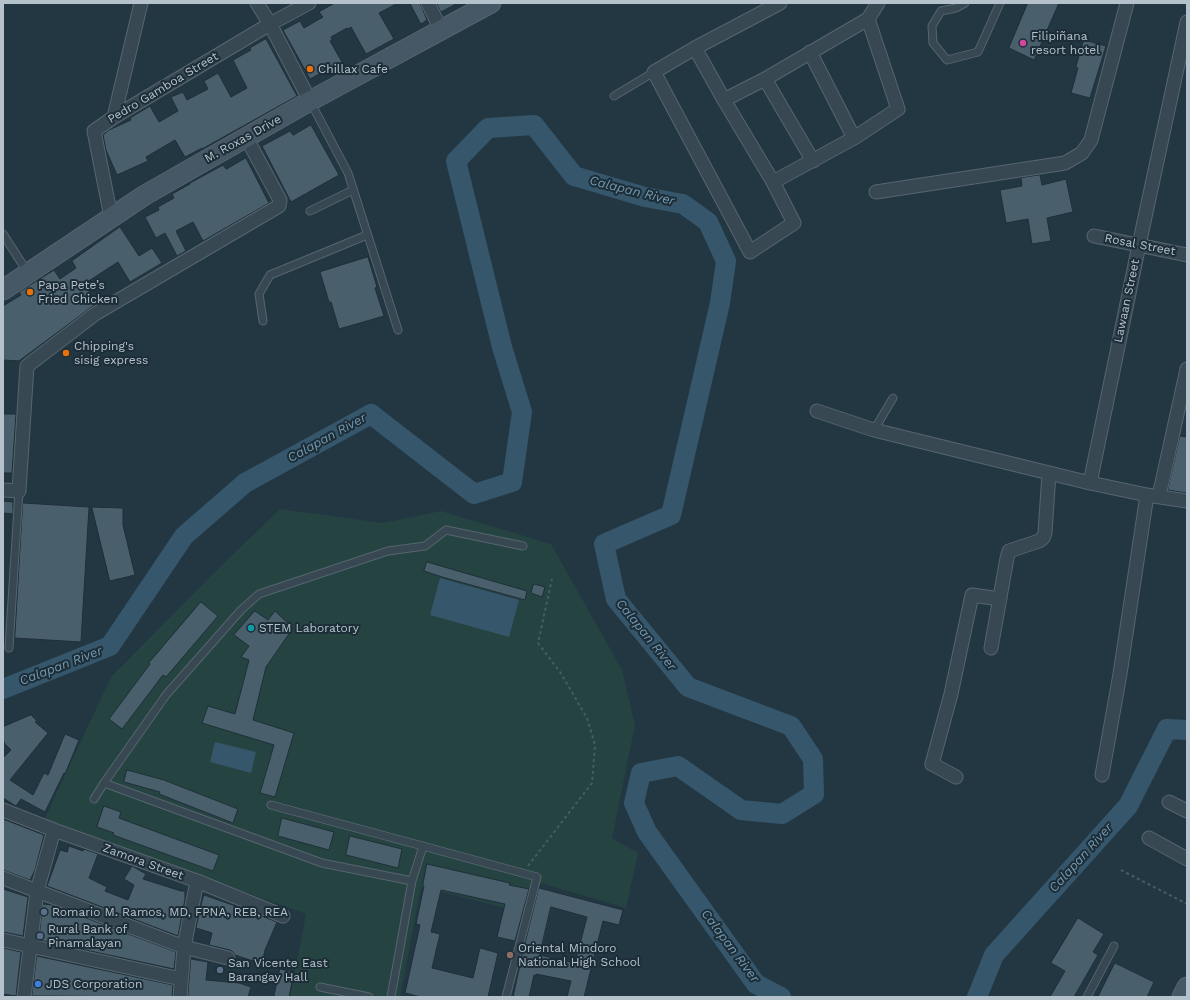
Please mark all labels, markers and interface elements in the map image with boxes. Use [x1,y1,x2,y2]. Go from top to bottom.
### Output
place label: Filipiñana resort hotel [1031,29,1100,57]
marker: Filipiñana resort hotel [1018,38,1028,48]
street label: Pedro Gamboa Street [105,49,221,127]
place label: Chillax Cafe [318,62,388,76]
marker: Chillax Cafe [305,64,315,74]
street label: M. Roxas Drive [202,112,284,166]
water label: Calapan River [588,173,676,209]
street label: Rosal Street [1103,231,1177,259]
street label: Lawaan Street [1111,258,1143,344]
place label: Papa Pete’s Fried Chicken [38,278,118,306]
marker: Papa Pete’s Fried Chicken [25,287,35,297]
place label: Chipping's sisig express [74,339,148,367]
marker: Chipping's sisig express [61,348,71,358]
water label: Calapan River [285,410,369,466]
water label: Calapan River [612,596,680,674]
place label: STEM Laboratory [259,621,359,635]
marker: STEM Laboratory [246,623,256,633]
water label: Calapan River [17,643,105,689]
water label: Calapan River [1046,820,1116,896]
street label: Zamora Street [101,841,185,883]
place label: Romario M. Ramos, MD, FPNA, REB, REA [52,905,288,919]
water label: Calapan River [697,906,763,986]
marker: Romario M. Ramos, MD, FPNA, REB, REA [39,907,49,917]
place label: Rural Bank of Pinamalayan [48,922,127,950]
marker: Rural Bank of Pinamalayan [35,931,45,941]
place label: Oriental Mindoro National High School [518,941,641,969]
marker: Oriental Mindoro National High School [505,950,515,960]
place label: San Vicente East Barangay Hall [228,956,328,984]
marker: San Vicente East Barangay Hall [215,965,225,975]
place label: JDS Corporation [46,977,142,991]
marker: JDS Corporation [33,979,43,989]

